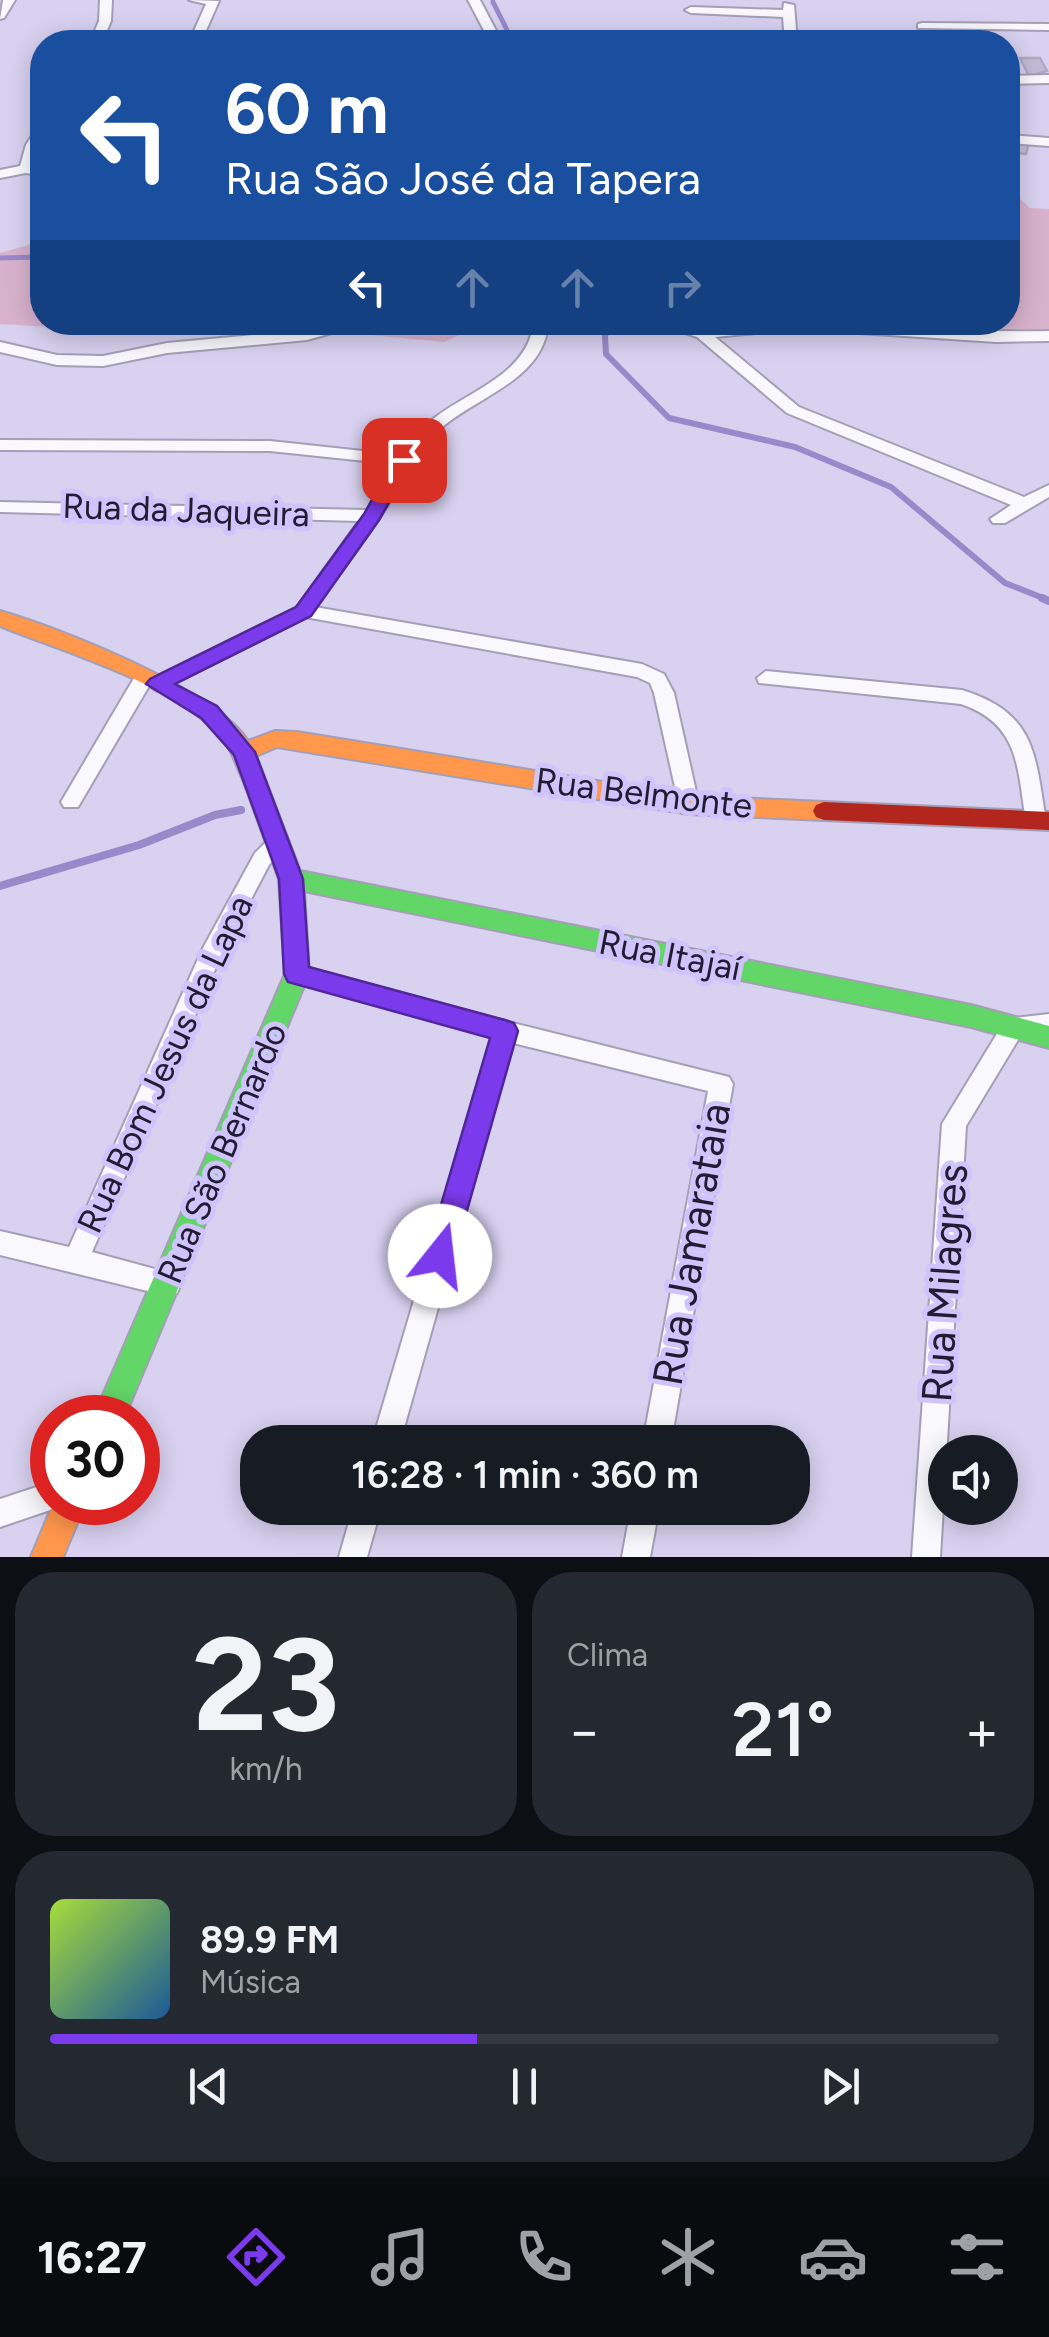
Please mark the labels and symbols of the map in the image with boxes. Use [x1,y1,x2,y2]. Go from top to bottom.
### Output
pin [362,418,447,503]
street label: Rua da Jaqueira [62,485,310,535]
street label: Rua Belmonte [533,759,755,827]
street label: Rua Bom Jesus da Lapa [68,889,262,1239]
street label: Rua Itajaí [595,921,746,990]
street label: Rua São Bernardo [148,1017,296,1289]
street label: Rua Jamarataia [642,1099,741,1389]
street label: Rua Milagres [911,1162,978,1404]
position arrow [388,1204,492,1308]
speed limit sign: 30 [30,1395,160,1525]

